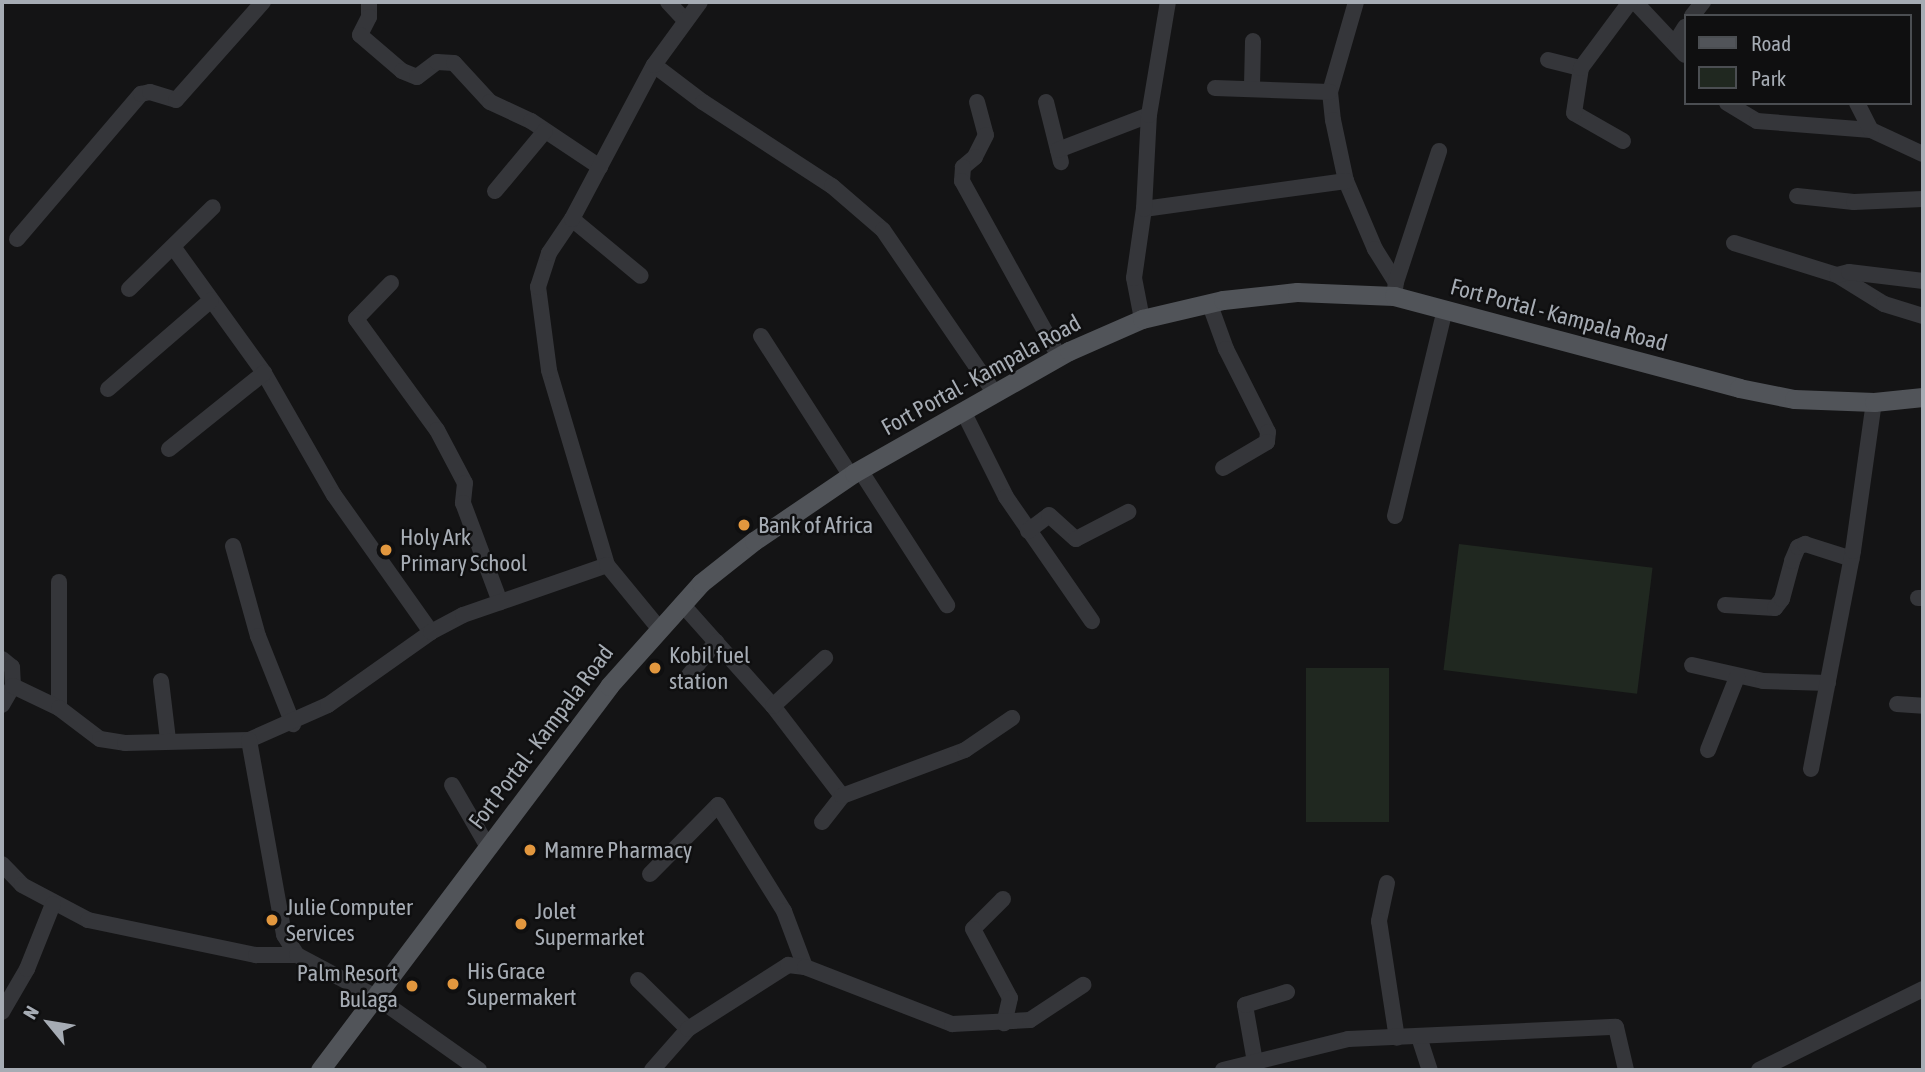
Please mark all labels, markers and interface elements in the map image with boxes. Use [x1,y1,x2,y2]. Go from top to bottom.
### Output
legend [1684,14,1911,105]
text: Road [1751,31,1791,55]
text: Park [1751,66,1786,90]
street label: Fort Portal - Kampala Road [1448,273,1670,357]
street label: Fort Portal - Kampala Road [877,309,1085,441]
place label: Bank of Africa [758,511,873,539]
marker: Bank of Africa [736,517,752,533]
place label: Holy Ark Primary School [400,523,527,577]
marker: Holy Ark Primary School [378,542,394,558]
street label: Fort Portal - Kampala Road [463,640,619,834]
place label: Kobil fuel station [669,641,750,695]
marker: Kobil fuel station [647,660,663,676]
place label: Mamre Pharmacy [544,836,692,864]
marker: Mamre Pharmacy [522,842,538,858]
place label: Julie Computer Services [286,893,413,947]
place label: Jolet Supermarket [535,897,645,951]
marker: Julie Computer Services [264,912,280,928]
marker: Jolet Supermarket [513,916,529,932]
place label: His Grace Supermakert [467,957,576,1011]
place label: Palm Resort Bulaga [297,959,398,1013]
marker: His Grace Supermakert [445,976,461,992]
marker: Palm Resort Bulaga [404,978,420,994]
north arrow [14,988,84,1058]
text: N [18,1002,43,1023]

